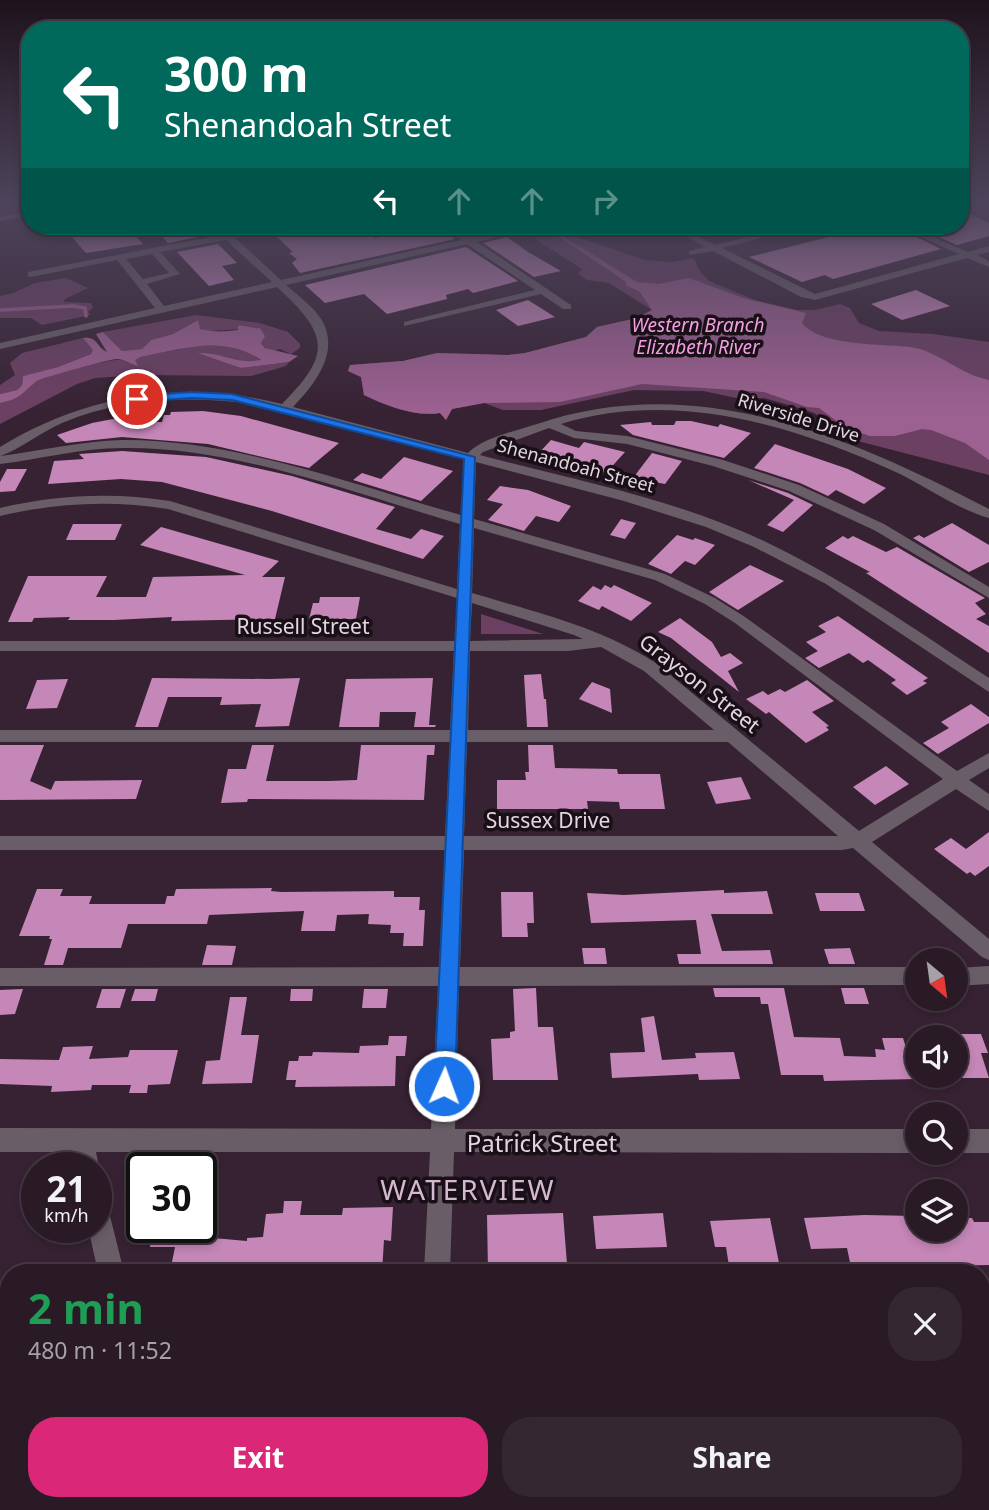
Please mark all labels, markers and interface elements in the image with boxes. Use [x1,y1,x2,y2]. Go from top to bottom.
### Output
text: 300 m [164,40,309,106]
icon: left [49,49,140,140]
text: Shenandoah Street [164,103,451,146]
icon: left [367,182,405,220]
icon: ahead [440,182,478,220]
icon: ahead [513,182,551,220]
icon: right [586,182,624,220]
water label: Western Branch Elizabeth River [632,312,764,360]
pin [107,369,167,429]
icon: arrive [118,380,156,418]
street label: Riverside Drive [735,387,863,447]
street label: Shenandoah Street [495,432,658,498]
street label: Russell Street [237,612,370,640]
street label: Grayson Street [634,627,766,739]
street label: Sussex Drive [486,806,610,834]
north arrow [905,948,968,1012]
map controls [905,948,968,1242]
button: sound [905,1025,968,1088]
position arrow [407,1049,481,1123]
button: search [905,1102,968,1165]
street label: Patrick Street [467,1126,617,1159]
speed limit sign: 30 [126,1152,217,1243]
text: 21 [46,1165,87,1212]
district label: WATERVIEW [380,1170,556,1208]
button: layers [905,1179,968,1242]
text: km/h [44,1203,89,1227]
text: 2 min [28,1279,144,1336]
button: close [888,1287,962,1361]
text: 480 m · 11:52 [28,1334,172,1366]
button: Exit [28,1417,488,1497]
button: Share [502,1417,962,1497]

